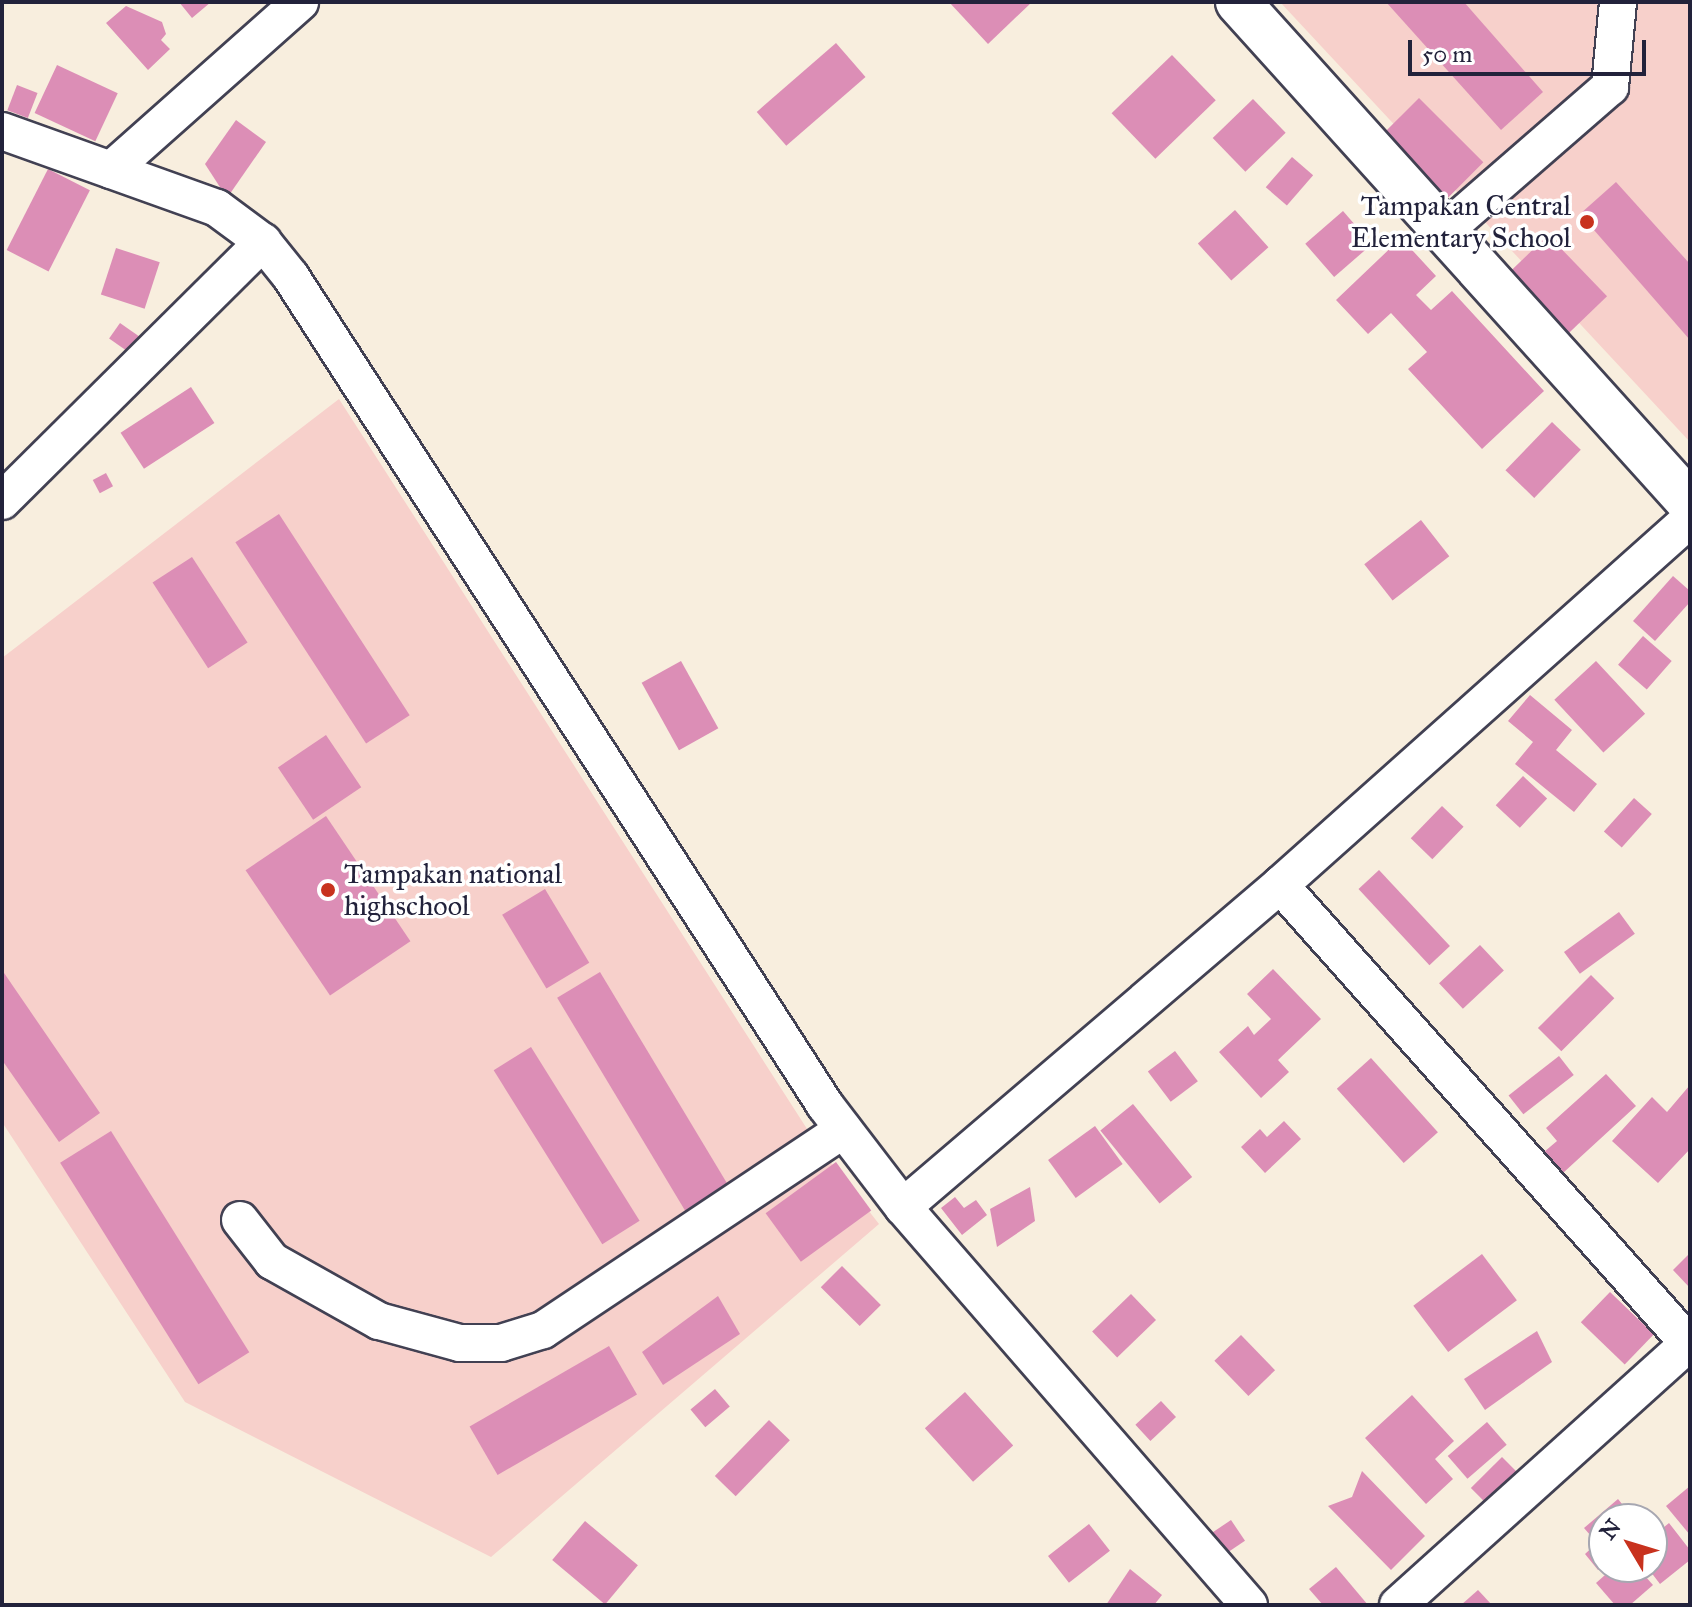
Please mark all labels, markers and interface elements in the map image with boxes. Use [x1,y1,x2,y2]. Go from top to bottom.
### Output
scale bar [1412,24,1650,74]
text: 50 m [1422,39,1472,69]
place label: Tampakan Central Elementary School [1351,189,1571,255]
marker: Tampakan Central Elementary School [1578,213,1596,231]
place label: Tampakan national highschool [344,857,562,923]
marker: Tampakan national highschool [319,881,337,899]
north arrow [1588,1503,1668,1583]
text: N [1594,1513,1627,1545]

